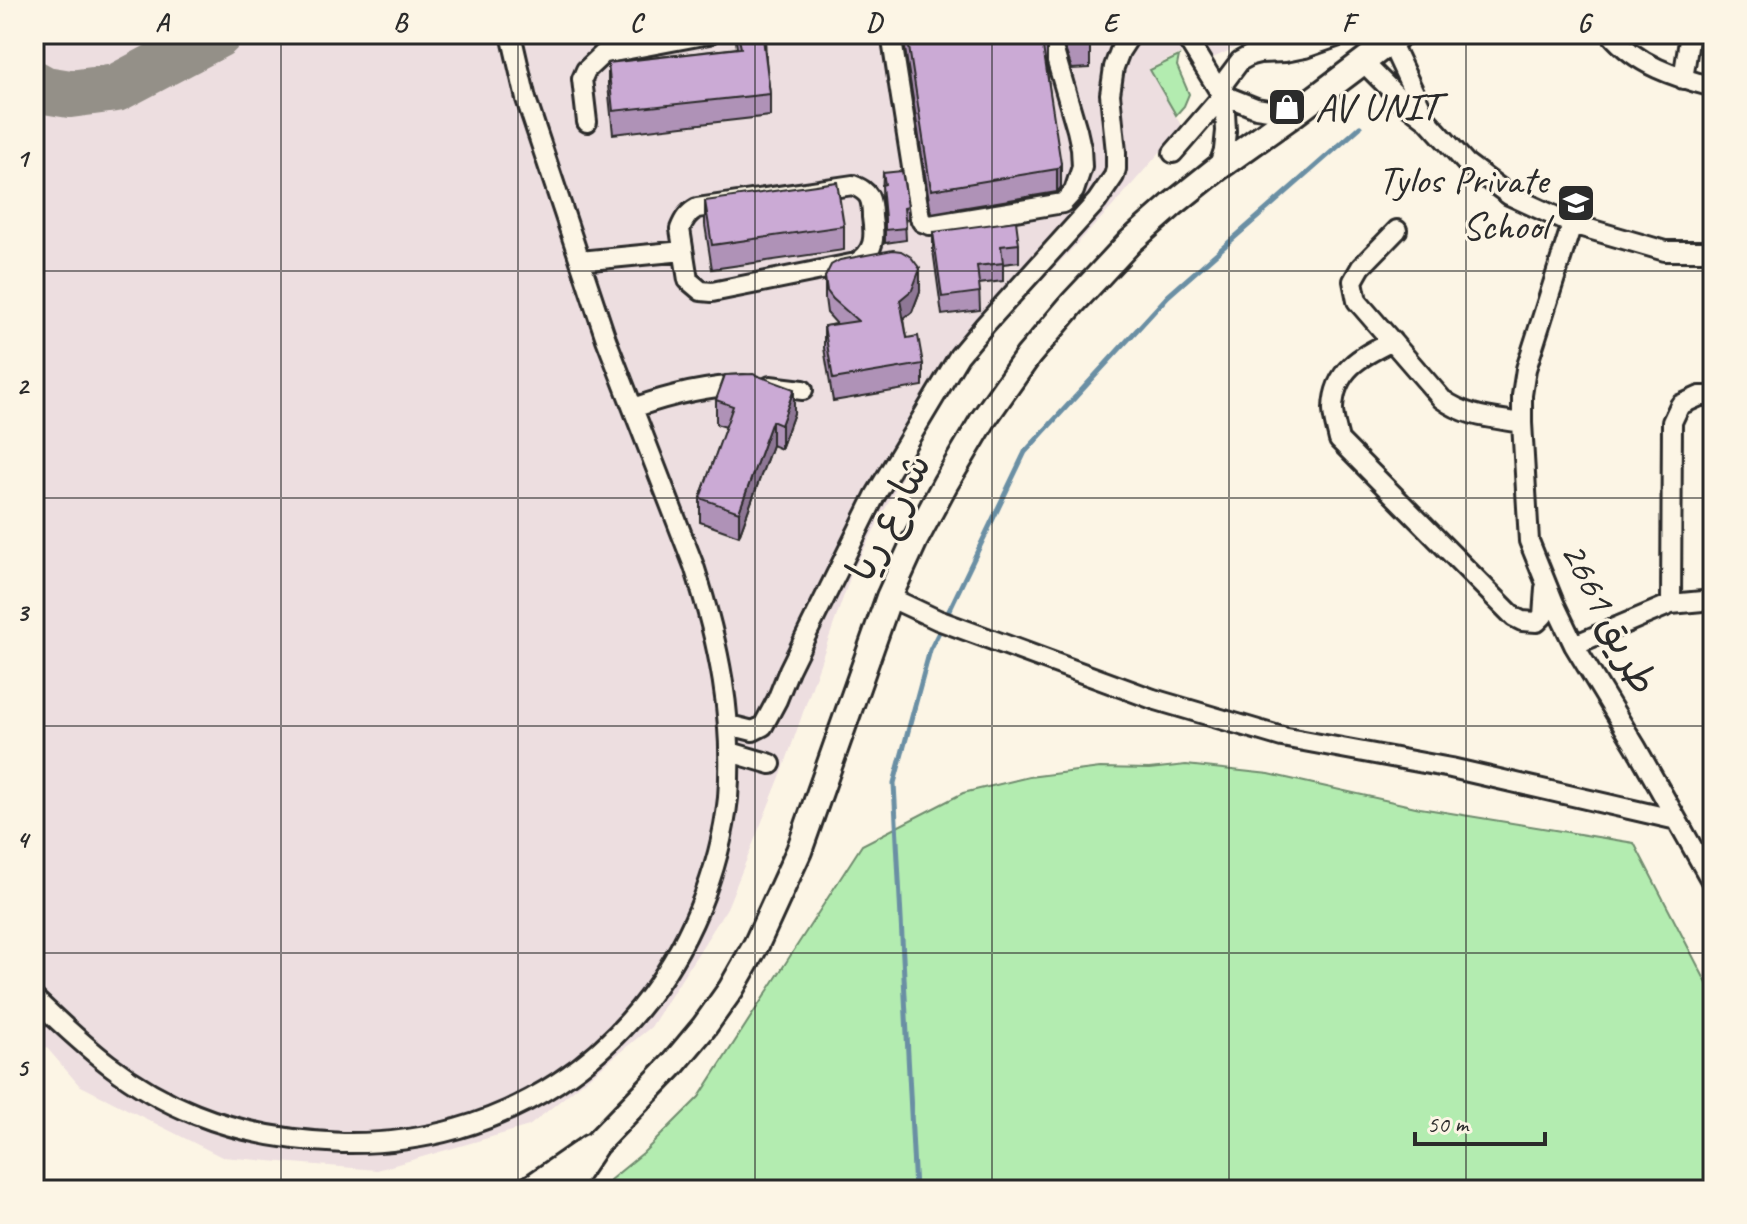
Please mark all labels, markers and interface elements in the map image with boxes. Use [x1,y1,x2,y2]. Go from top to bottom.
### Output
text: A [155,6,170,39]
text: B [393,6,409,39]
text: C [630,6,646,39]
text: D [866,6,884,39]
text: E [1103,6,1121,39]
text: F [1342,6,1360,39]
text: G [1578,6,1594,39]
place label: AV UNIT [1315,82,1449,132]
shop icon: AV UNIT [1266,86,1308,128]
text: 1 [16,142,31,175]
place label: Tylos Private School [1378,155,1554,251]
school or university icon: Tylos Private School [1555,182,1597,224]
text: 2 [16,369,30,402]
street label: شارع ريا [836,445,944,590]
street label: طريق 2661 [1549,533,1669,703]
text: 3 [16,596,30,629]
text: 4 [16,823,31,856]
text: 5 [16,1051,30,1084]
scale bar [1415,1096,1545,1146]
text: 50 m [1427,1109,1470,1139]

